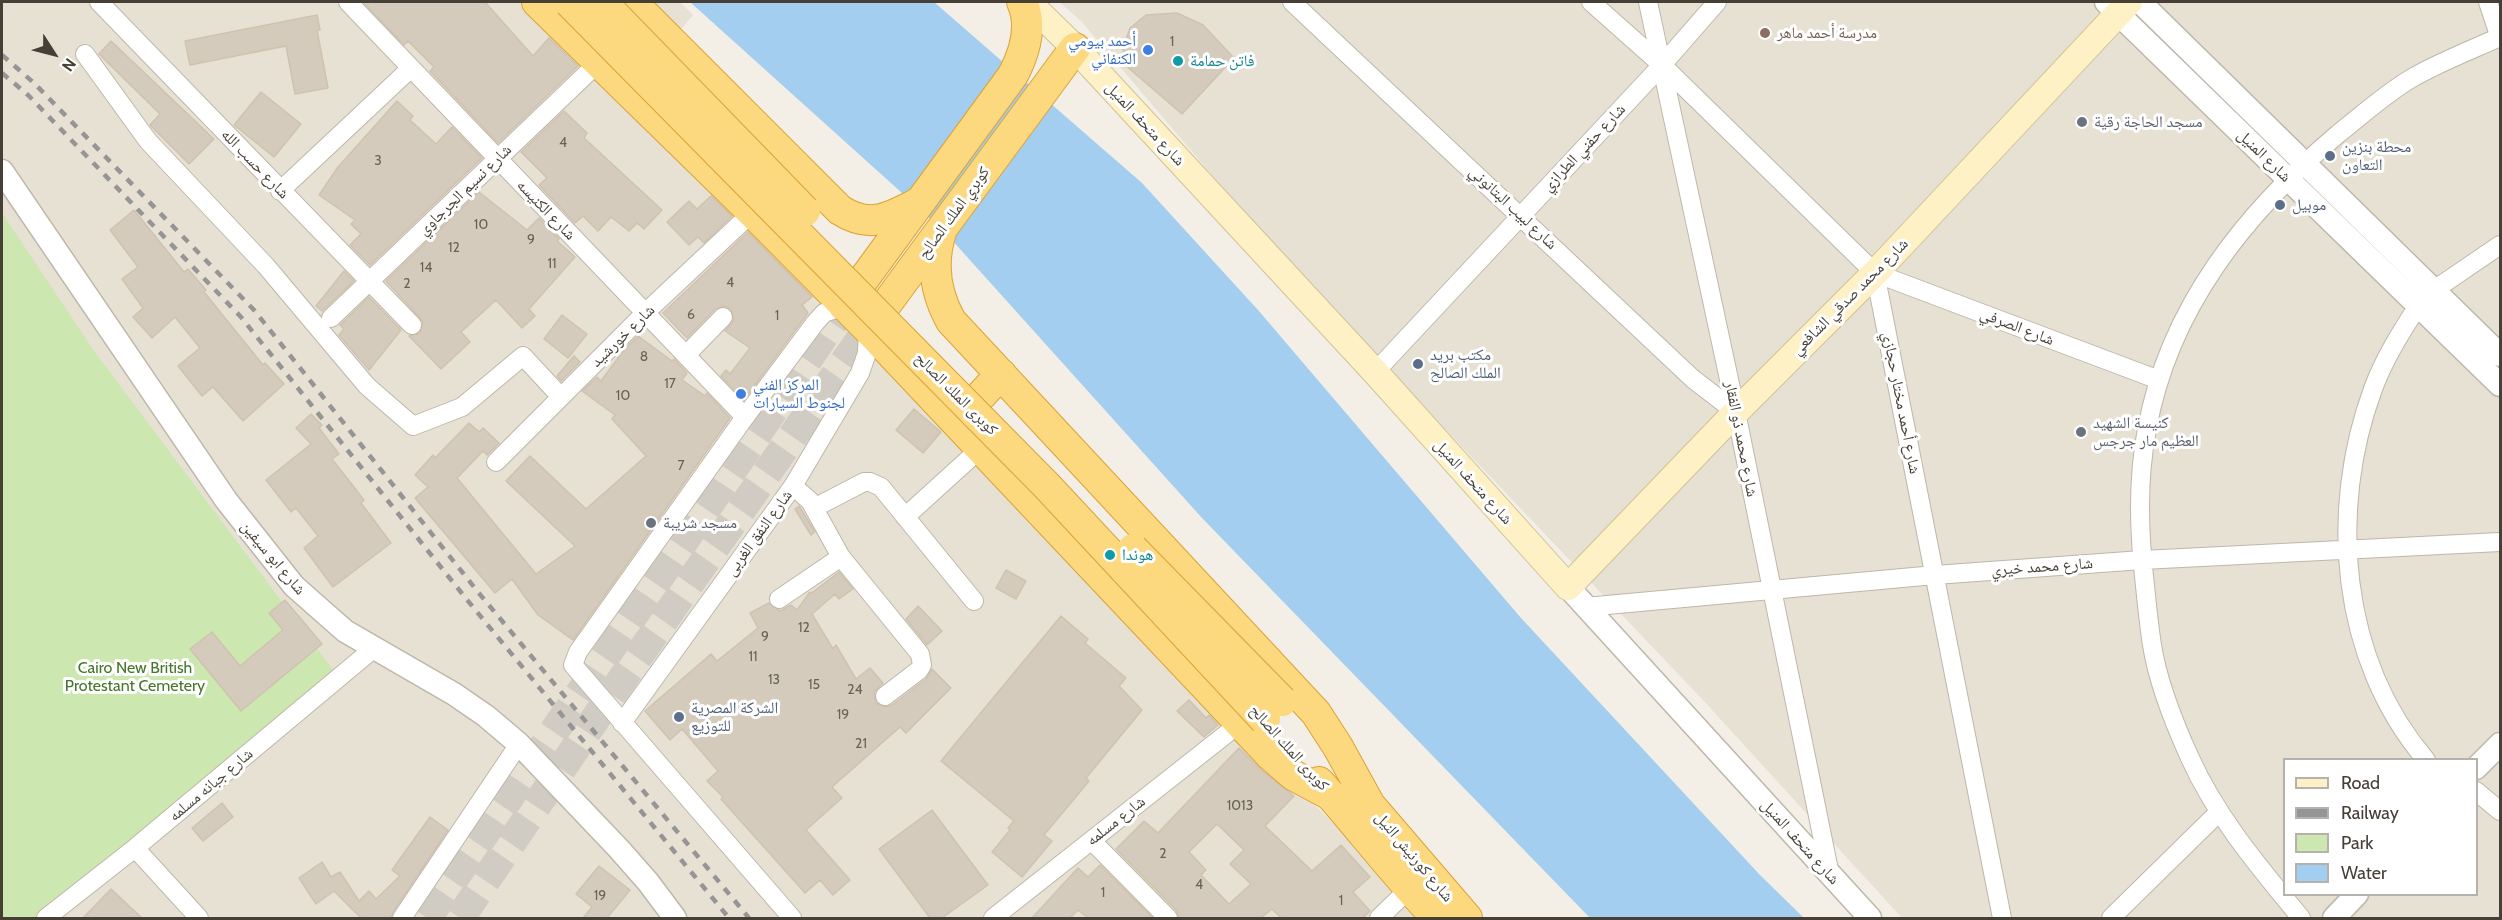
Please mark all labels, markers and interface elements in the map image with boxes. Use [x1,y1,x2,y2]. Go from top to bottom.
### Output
place label: مدرسة أحمد ماهر [1777,23,1877,43]
north arrow [24,24,84,84]
marker: مدرسة أحمد ماهر [1758,26,1772,40]
place label: أحمد بيومي الكنفاني [1068,31,1136,69]
house number: 1 [1170,34,1174,50]
marker: أحمد بيومي الكنفاني [1141,43,1155,57]
place label: فاتن حمامة [1190,51,1255,71]
marker: فاتن حمامة [1171,54,1185,68]
text: N [58,55,80,75]
street label: شارع متحف المنيل [1101,78,1189,170]
street label: شارع حفني الطرازي [1538,100,1630,196]
place label: مسجد الحاجة رقية [2094,112,2203,132]
marker: مسجد الحاجة رقية [2075,115,2089,129]
street label: شارع حسب الله [217,125,293,203]
street label: شارع المنيل [2233,126,2295,186]
house number: 4 [559,135,567,151]
place label: محطة بنزين التعاون [2342,137,2411,175]
street label: شارع نسيم الجرجاوي [414,140,516,240]
marker: محطة بنزين التعاون [2323,149,2337,163]
house number: 3 [374,153,382,169]
street label: شارع لبيب البتانوني [1465,162,1561,254]
street label: كوبري الملك الصالح [914,163,994,263]
street label: شارع الكنيسه [512,176,580,244]
place label: موبيل [2292,195,2326,215]
marker: موبيل [2273,198,2287,212]
house number: 10 [474,217,488,233]
house number: 9 [527,232,535,248]
street label: شارع محمد صدقي الشافعي [1788,235,1912,359]
house number: 12 [448,240,460,256]
house number: 11 [547,256,557,272]
house number: 14 [420,260,432,276]
house number: 4 [726,275,734,291]
house number: 2 [403,276,411,292]
street label: شارع خورشيد [587,301,659,371]
street label: شارع الصرفي [1977,304,2057,350]
house number: 6 [687,307,695,323]
house number: 1 [775,308,779,324]
street label: شارع أحمد مختار حجازي [1878,330,1924,476]
place label: مكتب بريد الملك الصالح [1430,345,1501,383]
house number: 8 [640,349,648,365]
street label: كوبرى الملك الصالح [911,349,1001,439]
marker: مكتب بريد الملك الصالح [1411,357,1425,371]
place label: المركز الفني لجنوط السيارات [753,375,845,413]
house number: 17 [664,376,676,392]
street label: شارع محمد ذو الفقار [1720,380,1762,498]
marker: المركز الفني لجنوط السيارات [734,387,748,401]
house number: 10 [616,388,630,404]
place label: كنيسة الشهيد العظيم مار جرجس [2093,413,2199,451]
marker: كنيسة الشهيد العظيم مار جرجس [2074,425,2088,439]
street label: شارع متحف المنيل [1430,435,1516,529]
house number: 7 [677,458,685,474]
street label: شارع النفق الغربى [721,486,797,580]
place label: مسجد شريبة [663,513,737,533]
marker: مسجد شريبة [644,516,658,530]
street label: شارع ابو سيفين [236,517,310,599]
place label: هوندا [1122,545,1153,565]
marker: هوندا [1103,548,1117,562]
street label: شارع محمد خيري [1990,554,2094,580]
house number: 12 [798,620,810,636]
house number: 9 [761,629,769,645]
house number: 11 [748,649,758,665]
park label: Cairo New British Protestant Cemetery [65,658,205,696]
house number: 13 [768,672,780,688]
house number: 15 [808,677,820,693]
house number: 24 [847,682,863,698]
place label: الشركة المصرية للتوزيع [691,698,778,736]
street label: كوبرى الملك الصالح [1245,701,1333,795]
house number: 19 [837,707,849,723]
marker: الشركة المصرية للتوزيع [672,710,686,724]
house number: 21 [855,736,867,752]
street label: شارع جبانه مسلمه [165,744,257,826]
legend [2283,758,2478,896]
text: Road [2341,772,2380,794]
street label: شارع مسلمه [1083,792,1149,850]
street label: شارع متحف المنيل [1757,795,1843,889]
house number: 1013 [1227,798,1253,814]
text: Railway [2341,802,2399,824]
street label: شارع كورنيش النيل [1371,808,1457,906]
text: Park [2341,832,2373,854]
house number: 2 [1159,846,1167,862]
text: Water [2341,862,2387,884]
house number: 4 [1195,877,1203,893]
house number: 1 [1101,885,1105,901]
house number: 19 [594,888,606,904]
house number: 1 [1339,893,1343,909]

